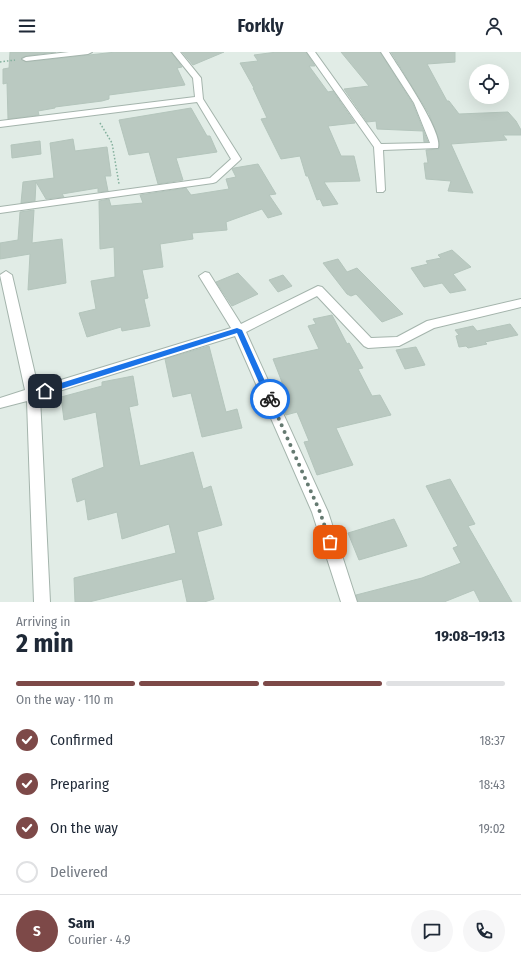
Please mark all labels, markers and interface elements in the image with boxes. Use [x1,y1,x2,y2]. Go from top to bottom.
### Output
icon: menu [16,15,38,37]
text: Forkly [238,15,283,37]
icon: person [483,15,505,37]
map controls [469,64,509,104]
button: locate [469,64,509,104]
pin [28,374,62,408]
courier [250,379,290,419]
icon: home [34,380,56,402]
icon: bike [259,388,281,410]
pin [313,525,347,559]
icon: bag [319,531,341,553]
text: Arriving in [16,614,70,629]
text: 19:08–19:13 [435,627,505,645]
text: 2 min [16,628,74,659]
text: On the way · 110 m [16,692,114,707]
icon: check [16,729,38,751]
text: Confirmed [50,731,113,749]
text: 18:37 [479,733,505,748]
icon: check [16,773,38,795]
text: Preparing [50,775,109,793]
text: 18:43 [479,777,505,792]
icon: check [16,817,38,839]
text: On the way [50,819,118,837]
text: 19:02 [478,821,505,836]
text: Delivered [50,863,108,881]
button: chat [411,910,453,952]
button: phone [463,910,505,952]
text: Sam [68,914,95,932]
text: S [33,922,41,940]
text: Courier · 4.9 [68,932,131,947]

